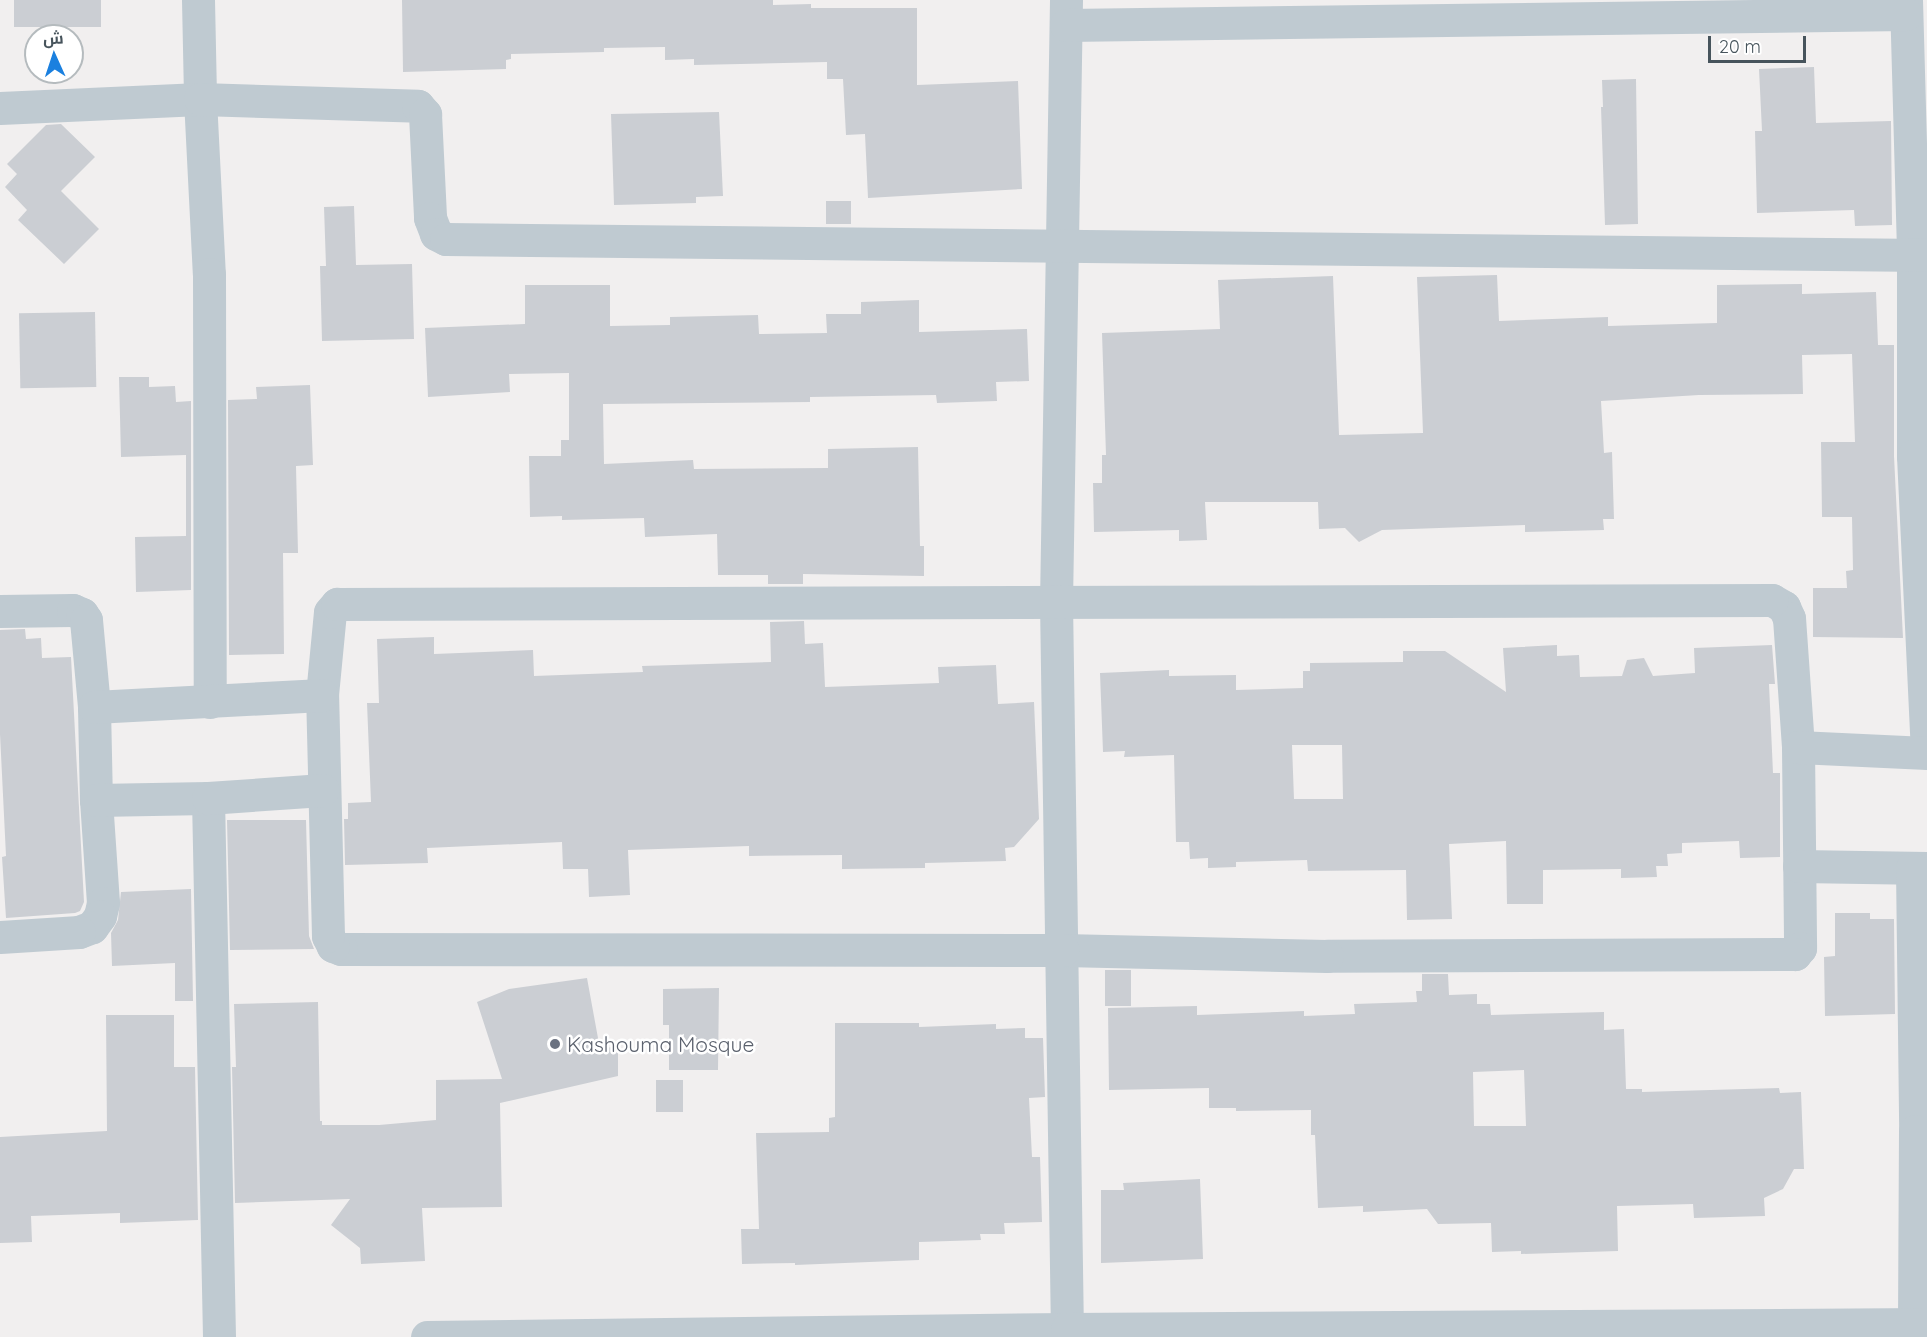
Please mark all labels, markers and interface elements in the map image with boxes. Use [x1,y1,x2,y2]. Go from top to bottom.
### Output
north arrow [24,24,84,84]
scale bar [1711,24,1808,62]
text: ش [42,27,64,49]
text: 20 m [1719,35,1761,58]
place label: Kashouma Mosque [567,1031,754,1057]
marker: Kashouma Mosque [548,1037,562,1051]

